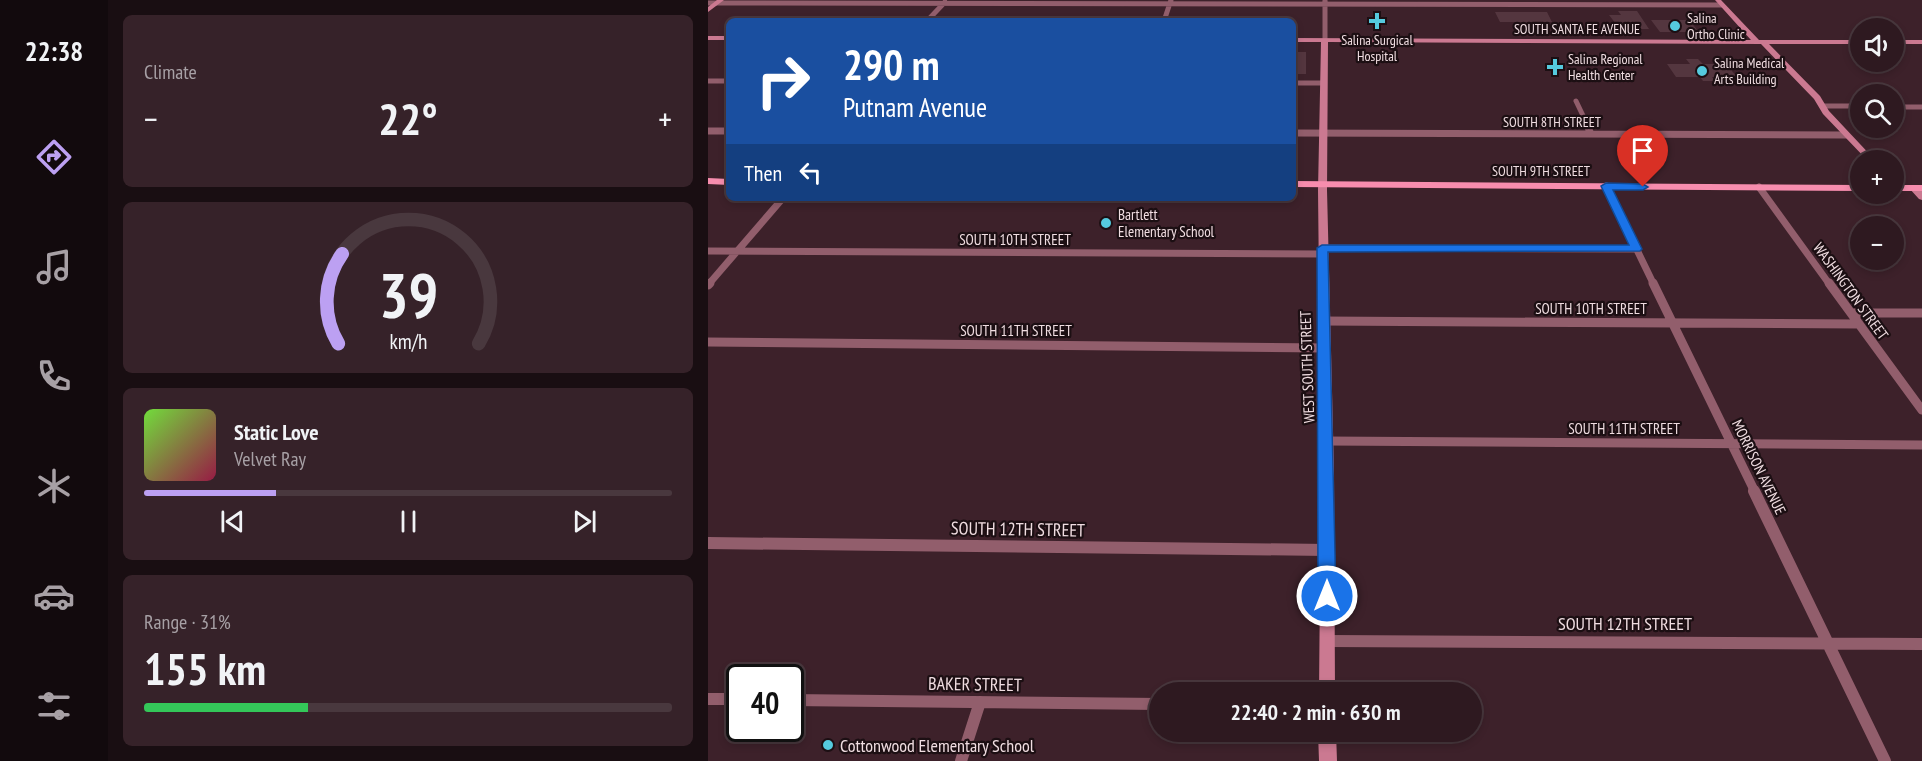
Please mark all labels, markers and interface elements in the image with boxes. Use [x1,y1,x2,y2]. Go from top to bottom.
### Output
place label: Salina Ortho Clinic [1687,9,1745,43]
marker: Salina Surgical Hospital [1368,12,1386,30]
map controls [1850,18,1904,270]
button: sound [1850,18,1904,72]
marker: Salina Ortho Clinic [1668,19,1682,33]
street label: SOUTH SANTA FE AVENUE [1514,20,1640,38]
place label: Salina Surgical Hospital [1341,31,1413,65]
text: 22:38 [25,34,83,68]
text: 290 m [843,37,940,92]
icon: right [744,42,822,120]
place label: Salina Regional Health Center [1568,50,1643,84]
place label: Salina Medical Arts Building [1714,54,1785,88]
marker: Salina Regional Health Center [1546,58,1564,76]
text: Climate [144,59,197,85]
marker: Salina Medical Arts Building [1695,64,1709,78]
button: search [1850,84,1904,138]
text: 22° [378,89,438,147]
text: Putnam Avenue [843,90,987,124]
text: − [144,97,158,140]
text: + [658,97,672,140]
street label: SOUTH 8TH STREET [1503,113,1602,131]
pin [1617,125,1668,187]
icon: arrive [1626,134,1659,167]
icon: directions [33,136,75,178]
button: + [1850,150,1904,204]
icon: left [794,156,827,189]
text: Then [744,159,782,187]
street label: SOUTH 9TH STREET [1492,162,1591,180]
place label: Bartlett Elementary School [1118,205,1215,241]
marker: Bartlett Elementary School [1099,216,1113,230]
button: − [1850,216,1904,270]
street label: SOUTH 10TH STREET [959,230,1071,249]
street label: WASHINGTON STREET [1809,239,1893,344]
icon: music [33,246,75,288]
text: 39 [378,254,438,335]
street label: SOUTH 10TH STREET [1535,299,1647,318]
street label: WEST SOUTH STREET [1296,310,1318,424]
street label: SOUTH 11TH STREET [960,321,1072,340]
text: km/h [389,328,427,356]
icon: phone [33,355,75,397]
street label: MORRISON AVENUE [1728,416,1790,518]
text: Static Love [234,418,319,446]
street label: SOUTH 11TH STREET [1568,419,1680,438]
text: Velvet Ray [234,446,306,472]
icon: climate [33,465,75,507]
icon: previous [216,505,249,538]
icon: pause [392,505,425,538]
icon: next [568,505,601,538]
street label: SOUTH 12TH STREET [951,516,1085,542]
position arrow [1295,564,1359,628]
icon: car [33,575,75,617]
text: Range · 31% [144,609,231,635]
street label: SOUTH 12TH STREET [1558,612,1692,635]
text: 155 km [144,639,266,697]
speed limit sign: 40 [726,664,804,742]
street label: BAKER STREET [928,672,1022,696]
icon: filters [33,685,75,727]
text: 22:40 · 2 min · 630 m [1230,698,1401,726]
place label: Cottonwood Elementary School [840,734,1035,757]
marker: Cottonwood Elementary School [821,738,835,752]

